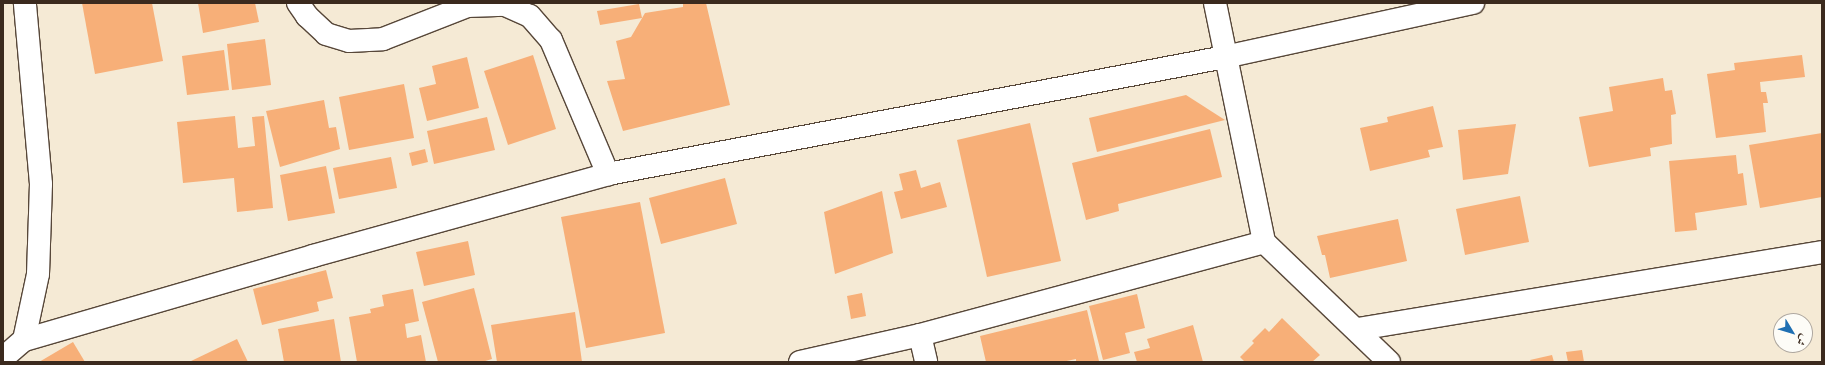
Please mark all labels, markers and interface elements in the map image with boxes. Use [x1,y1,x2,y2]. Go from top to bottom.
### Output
north arrow [1773,313,1813,353]
text: ش [1793,331,1811,349]

